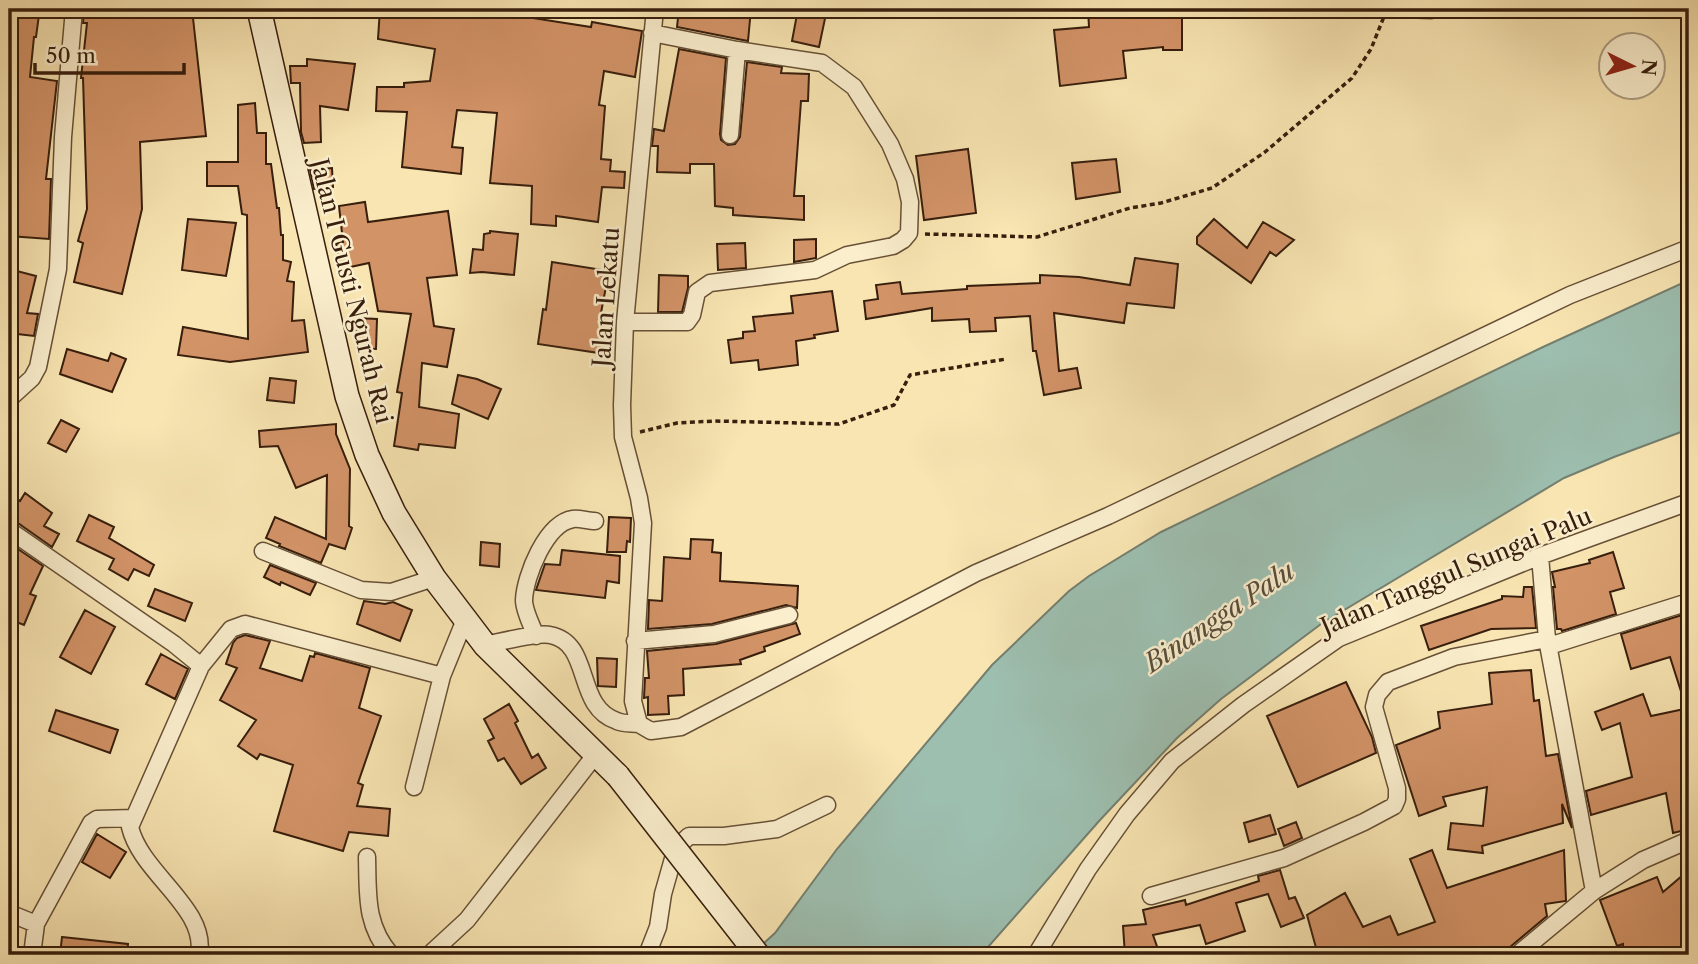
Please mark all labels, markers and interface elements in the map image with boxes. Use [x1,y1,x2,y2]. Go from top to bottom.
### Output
scale bar [35,32,184,76]
north arrow [1596,32,1666,102]
text: 50 m [46,43,96,68]
text: N [1636,58,1661,77]
street label: Jalan I Gusti Ngurah Rai [304,151,399,427]
street label: Jalan Lekatu [586,226,625,372]
street label: Jalan Tanggul Sungai Palu [1312,501,1596,643]
water label: Binangga Palu [1136,554,1301,680]

